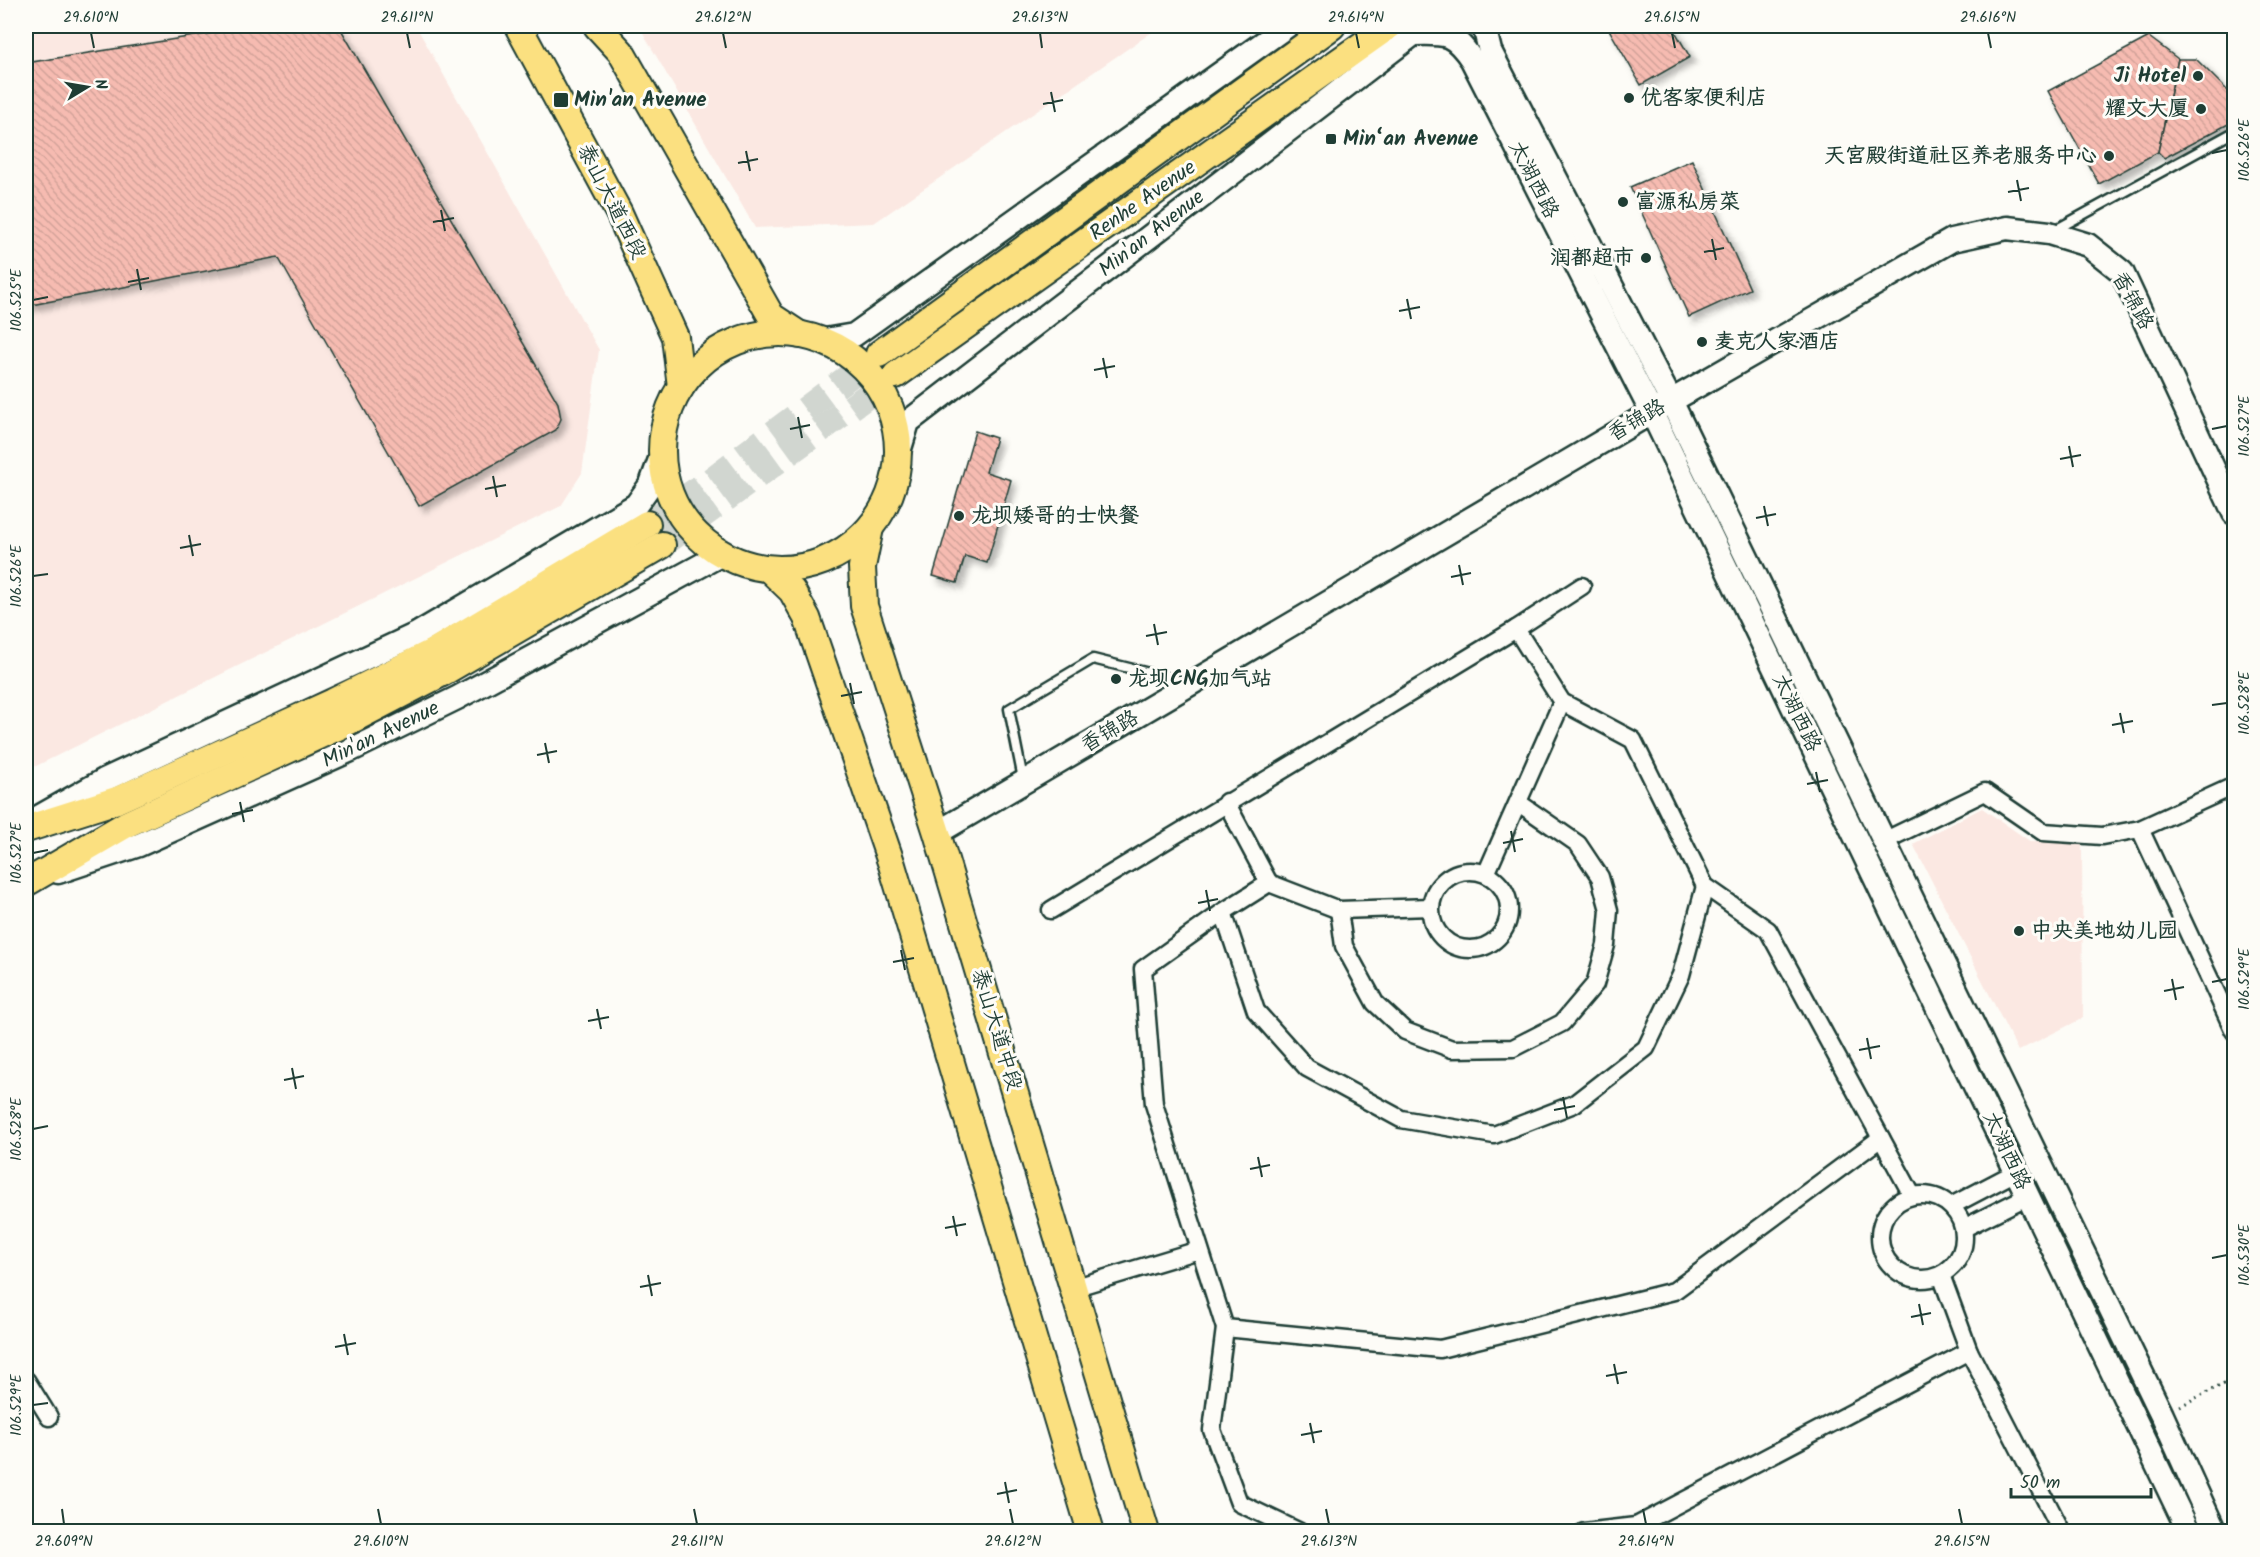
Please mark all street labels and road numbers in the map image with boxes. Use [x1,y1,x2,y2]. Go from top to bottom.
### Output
street label: 太湖西路 [1499,135,1567,225]
street label: 泰山大道西段 [568,138,654,266]
street label: Renhe Avenue [1083,152,1204,250]
street label: Min'an Avenue [1092,182,1213,286]
street label: 香锦路 [2102,265,2162,337]
street label: 香锦路 [1601,391,1673,451]
street label: 太湖西路 [1763,668,1829,758]
street label: Min'an Avenue [317,692,446,778]
street label: 香锦路 [1074,702,1146,762]
street label: 泰山大道中段 [962,965,1030,1095]
street label: 太湖西路 [1973,1106,2039,1196]

